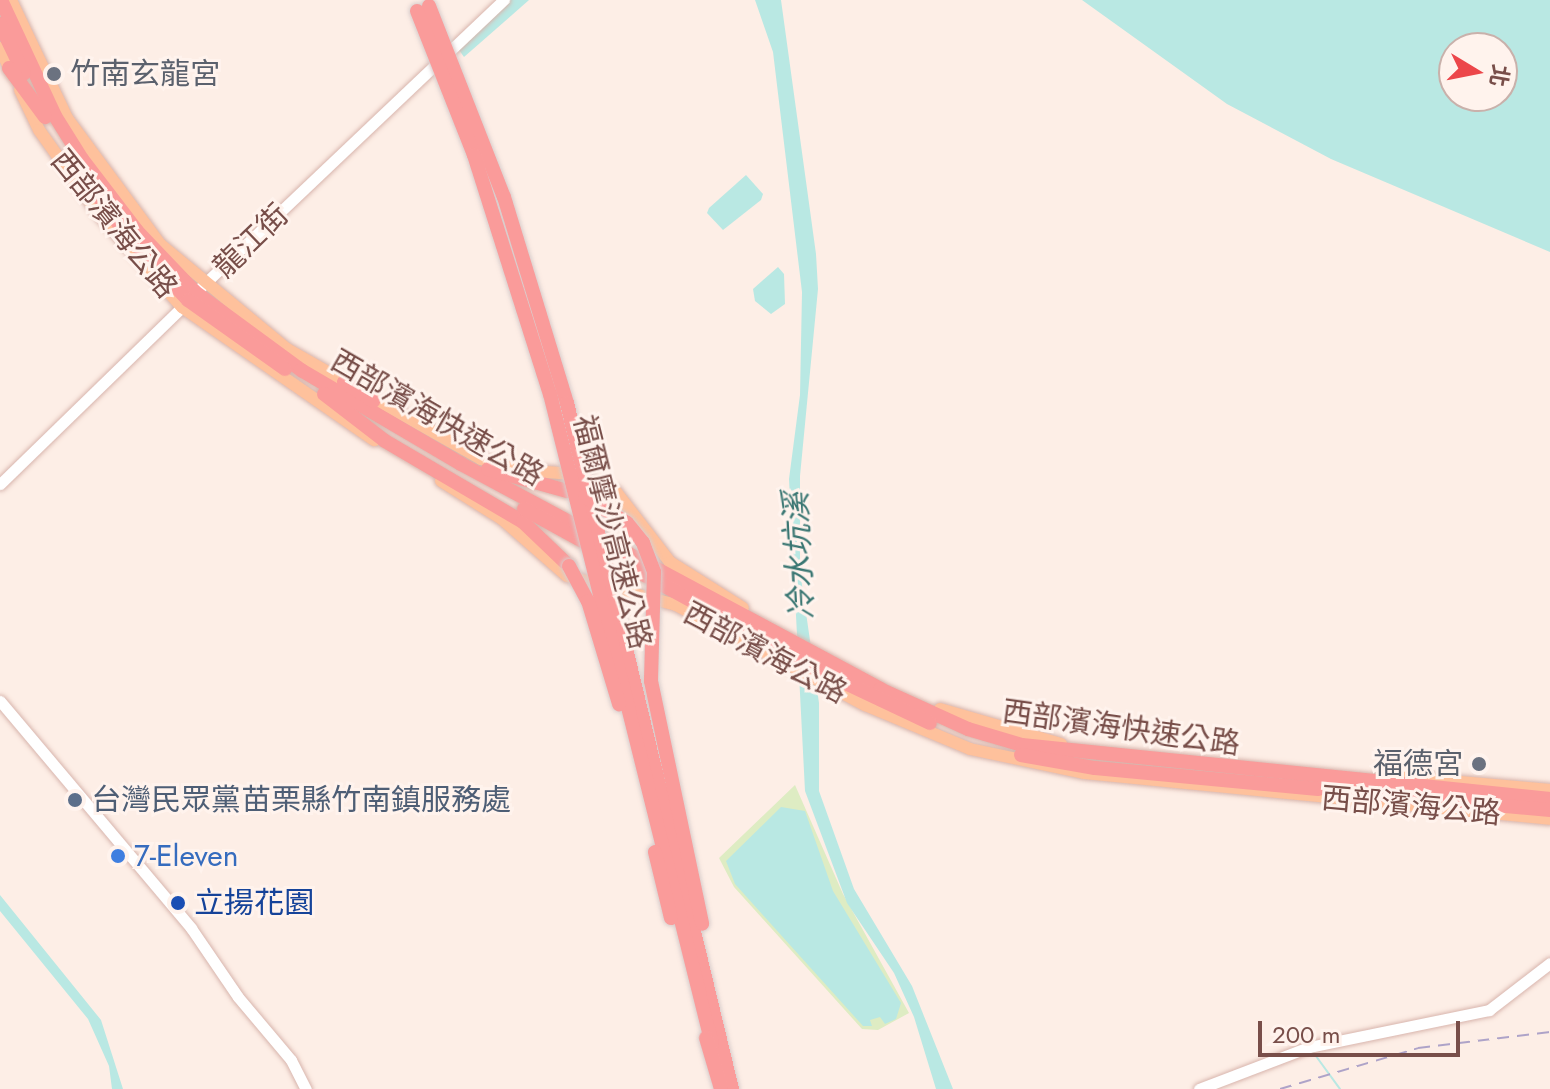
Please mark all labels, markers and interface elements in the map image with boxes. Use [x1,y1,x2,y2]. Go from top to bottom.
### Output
north arrow [1438,32,1518,112]
place label: 竹南玄龍宮 [70,56,220,92]
text: 北 [1482,62,1517,89]
marker: 竹南玄龍宮 [45,65,63,83]
street label: 西部濱海公路 [43,143,185,305]
street label: 龍江街 [206,197,296,285]
street label: 西部濱海快速公路 [324,342,550,494]
street label: 福爾摩沙高速公路 [566,411,658,653]
water label: 冷水坑溪 [776,491,822,621]
street label: 西部濱海公路 [677,595,853,711]
street label: 西部濱海快速公路 [1000,693,1242,763]
place label: 福德宮 [1373,746,1463,782]
marker: 福德宮 [1470,755,1488,773]
street label: 西部濱海公路 [1320,780,1502,832]
place label: 台灣民眾黨苗栗縣竹南鎮服務處 [91,782,511,818]
marker: 台灣民眾黨苗栗縣竹南鎮服務處 [66,791,84,809]
place label: 7-Eleven [134,838,238,874]
marker: 7-Eleven [109,847,127,865]
place label: 立揚花園 [194,885,314,921]
marker: 立揚花園 [169,894,187,912]
scale bar [1262,1005,1464,1055]
text: 200 m [1272,1017,1340,1052]

